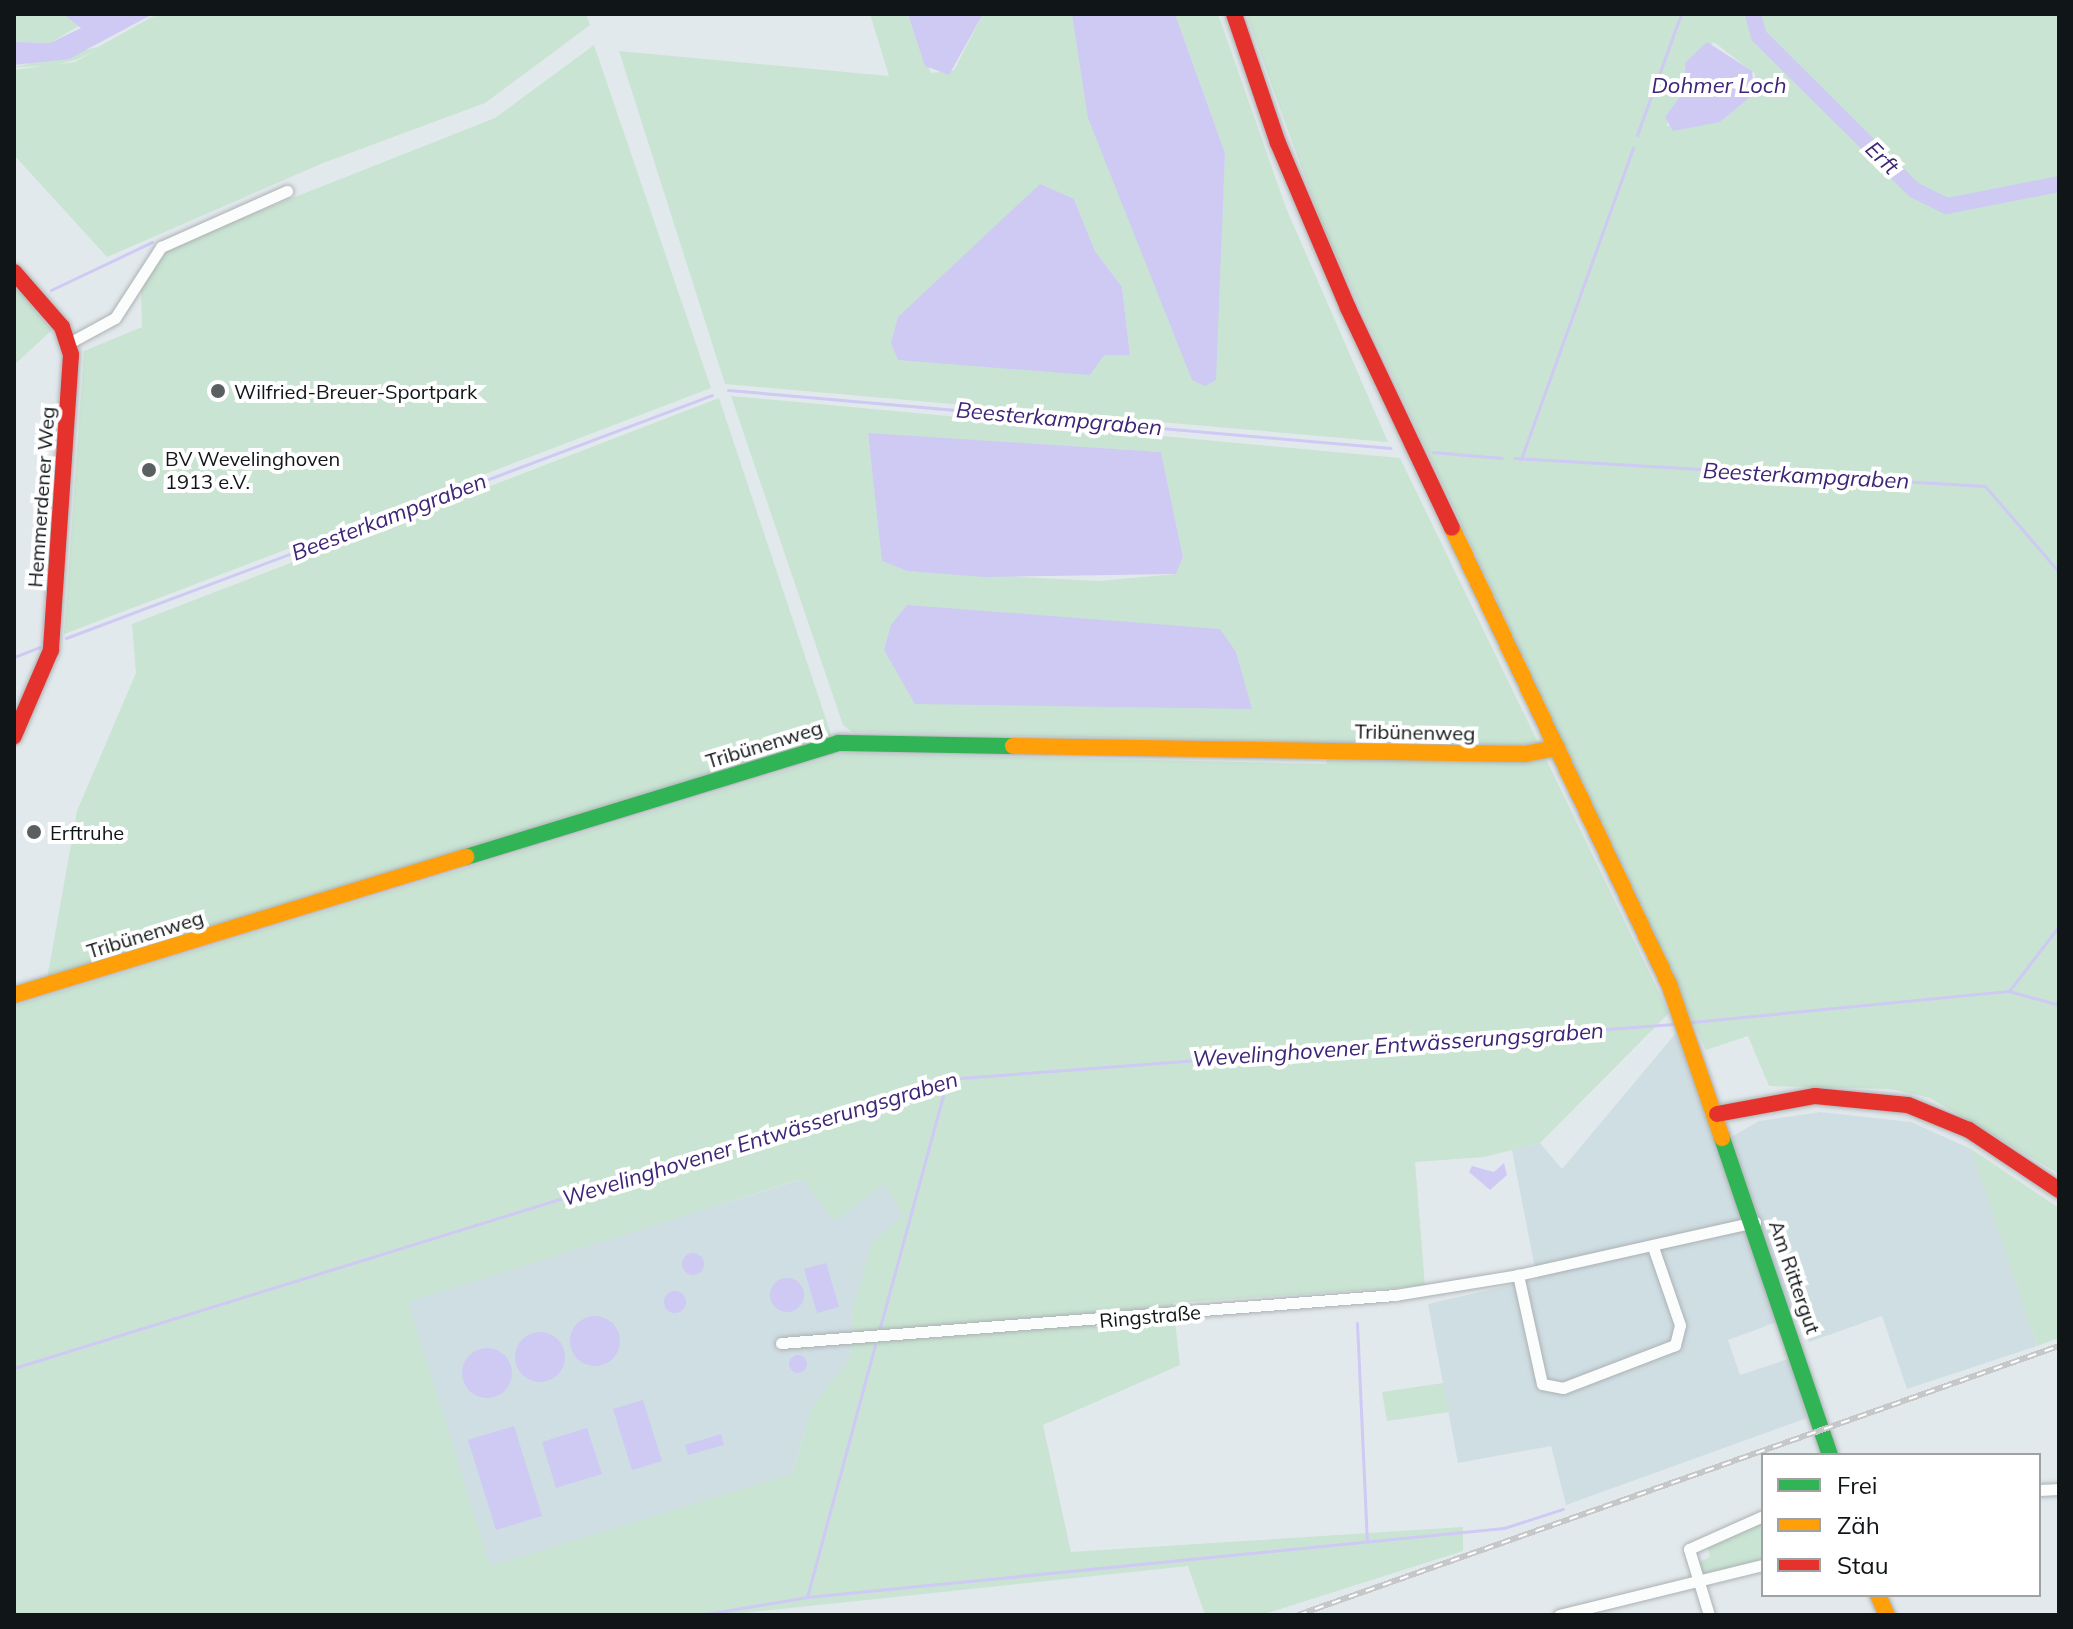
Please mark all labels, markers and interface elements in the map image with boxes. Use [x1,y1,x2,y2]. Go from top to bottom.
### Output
water label: Dohmer Loch [1651,73,1787,99]
water label: Erft [1860,136,1904,180]
place label: Wilfried-Breuer-Sportpark [234,379,477,403]
marker: Wilfried-Breuer-Sportpark [209,382,227,400]
water label: Beesterkampgraben [955,397,1163,441]
street label: Hemmerdener Weg [23,406,59,588]
place label: BV Wevelinghoven 1913 e.V. [165,446,340,493]
water label: Beesterkampgraben [1702,457,1910,495]
marker: BV Wevelinghoven 1913 e.V. [140,461,158,479]
water label: Beesterkampgraben [288,468,490,566]
street label: Tribünenweg [703,715,825,773]
street label: Tribünenweg [1355,719,1475,745]
place label: Erftruhe [50,820,124,844]
marker: Erftruhe [25,823,43,841]
street label: Tribünenweg [84,905,206,963]
water label: Wevelinghovener Entwässerungsgraben [1191,1017,1605,1073]
water label: Wevelinghovener Entwässerungsgraben [559,1066,961,1212]
street label: Am Rittergut [1764,1217,1826,1337]
street label: Ringstraße [1098,1300,1202,1332]
legend [1761,1453,2041,1597]
text: Frei [1837,1470,1878,1500]
text: Zäh [1837,1510,1880,1540]
text: Stau [1837,1550,1889,1580]

